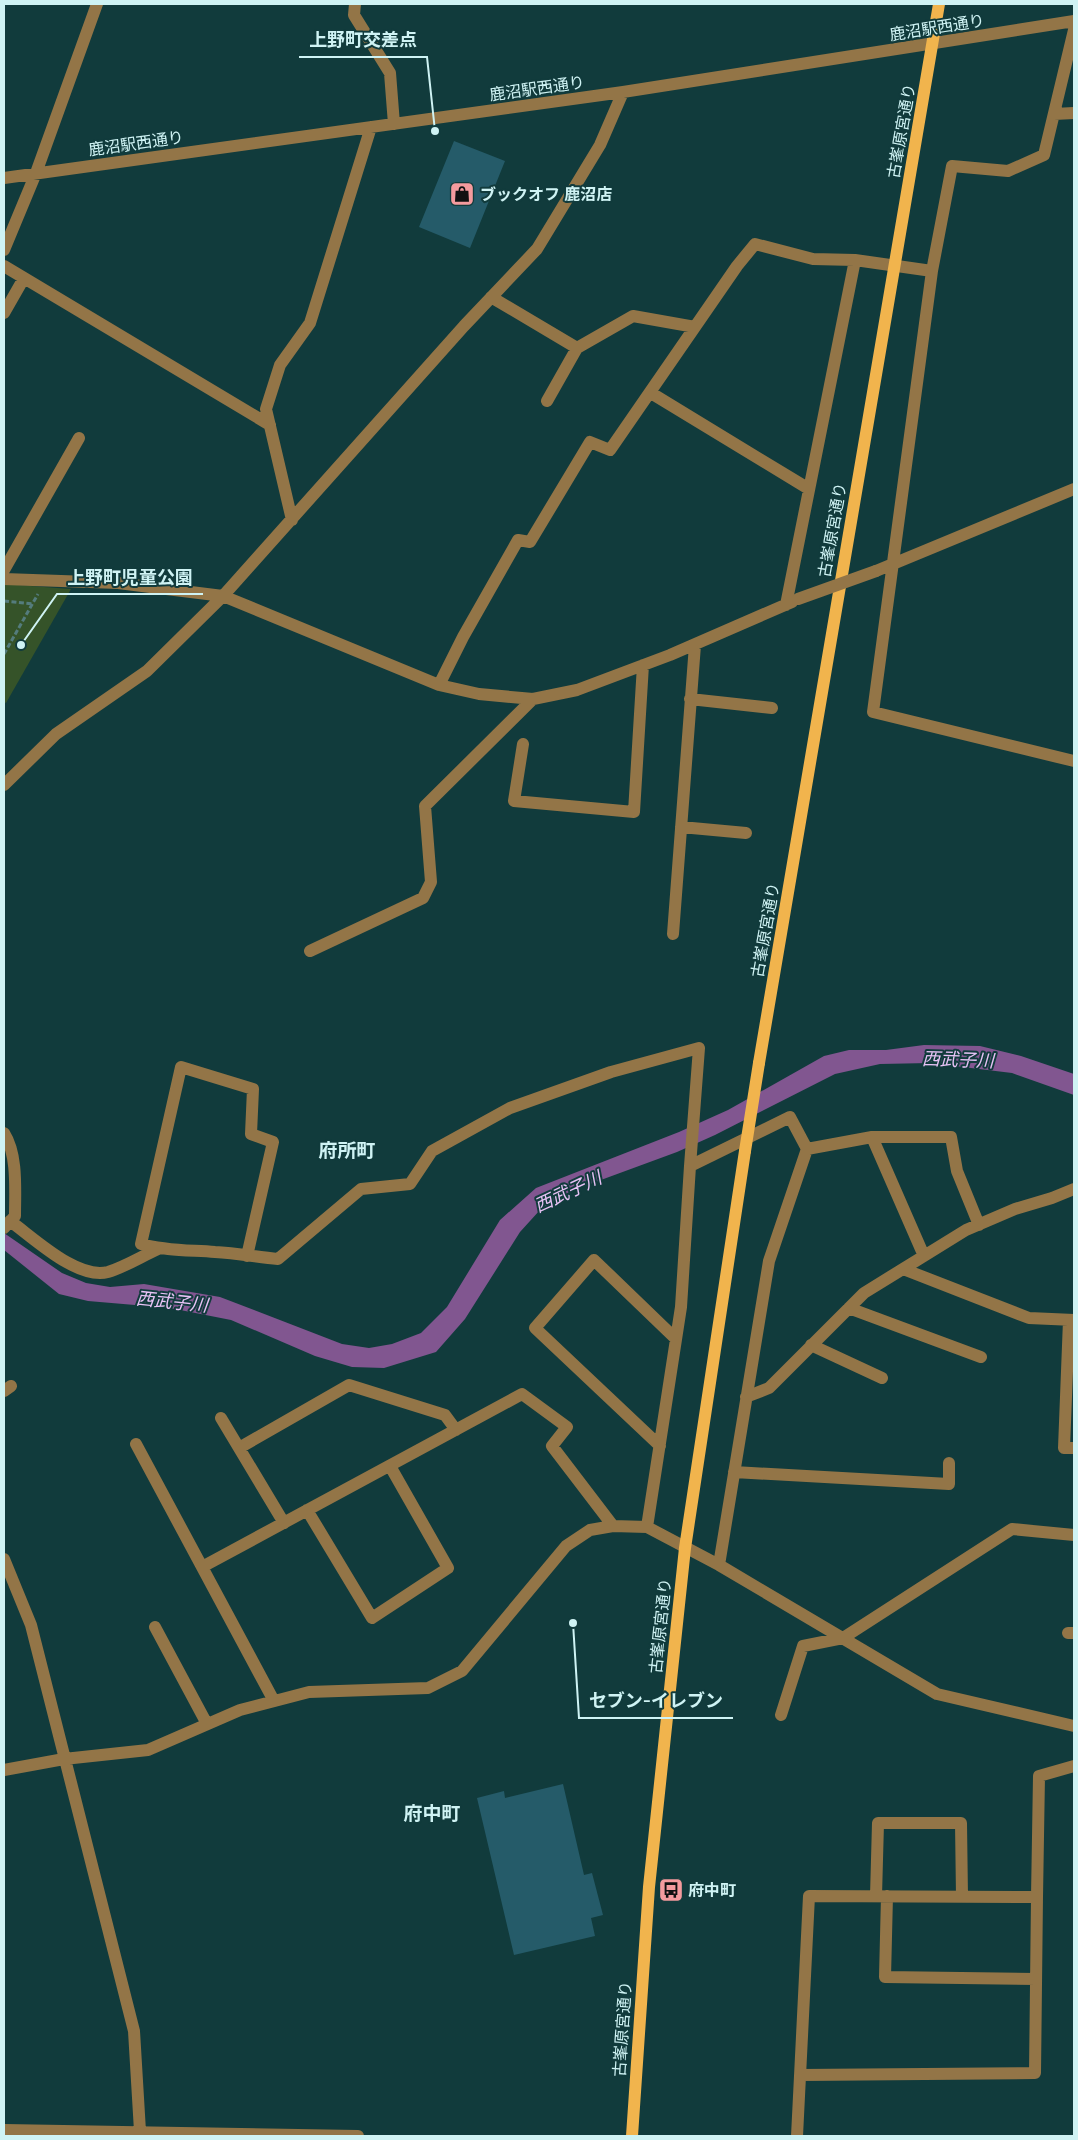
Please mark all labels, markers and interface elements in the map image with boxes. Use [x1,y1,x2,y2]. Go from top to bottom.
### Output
street label: 鹿沼駅西通り [888,10,986,44]
callout: 上野町交差点 [299,24,427,57]
text: 上野町交差点 [309,29,417,51]
street label: 鹿沼駅西通り [488,71,586,105]
street label: 古峯原宮通り [883,82,919,180]
street label: 鹿沼駅西通り [87,126,185,160]
shop icon: ブックオフ 鹿沼店 [449,181,475,207]
place label: ブックオフ 鹿沼店 [480,184,612,204]
street label: 古峯原宮通り [814,481,850,579]
callout: 上野町児童公園 [57,561,203,594]
text: 上野町児童公園 [67,567,193,589]
street label: 古峯原宮通り [747,881,783,979]
water label: 西武子川 [922,1048,996,1072]
district label: 府所町 [318,1139,376,1162]
water label: 西武子川 [531,1166,607,1217]
water label: 西武子川 [135,1287,211,1317]
street label: 古峯原宮通り [645,1577,675,1675]
callout: セブン-イレブン [579,1685,733,1718]
text: セブン-イレブン [589,1690,723,1712]
district label: 府中町 [403,1802,461,1825]
bus stop icon: 府中町 [658,1877,684,1903]
place label: 府中町 [688,1880,736,1900]
street label: 古峯原宮通り [609,1980,635,2078]

